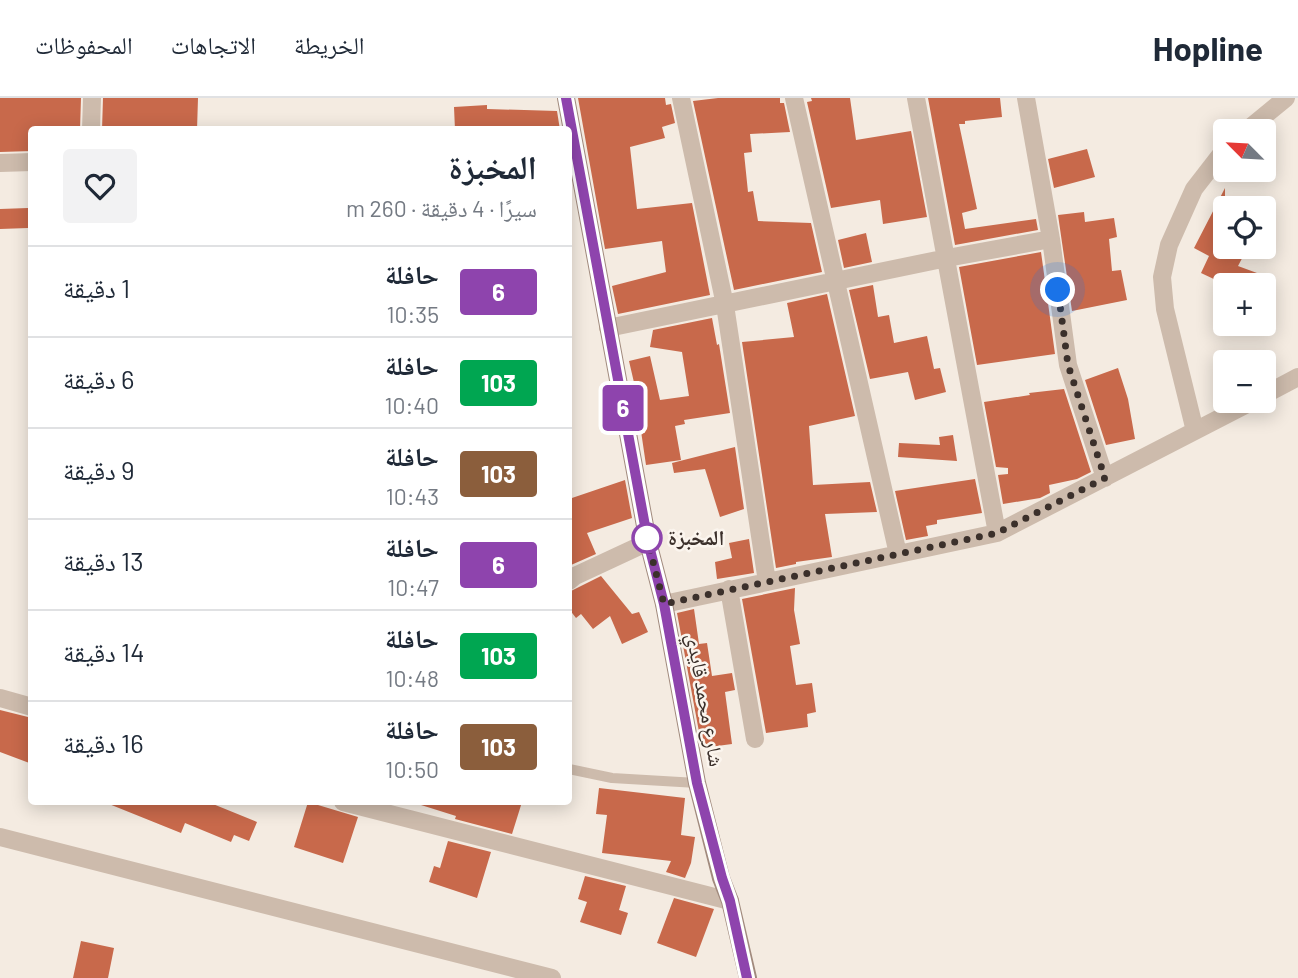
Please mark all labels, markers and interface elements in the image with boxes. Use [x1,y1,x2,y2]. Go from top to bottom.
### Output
text: Hopline [1153,28,1263,68]
text: المحفوظات [35,30,133,59]
text: الاتجاهات [171,30,256,59]
text: الخريطة [294,30,365,59]
north arrow [1213,119,1276,182]
map controls [1213,119,1276,413]
text: المخبزة [448,146,537,186]
button: heart [63,149,137,223]
text: سيرًا · 4 دقيقة · 260 m [346,194,537,222]
button: locate [1213,196,1276,259]
text: حافلة [385,258,439,289]
text: 1 دقيقة [63,272,130,303]
your location [1040,272,1075,307]
button: + [1213,273,1276,336]
text: 6 [492,277,505,306]
text: 10:35 [386,300,439,328]
text: حافلة [385,349,439,380]
button: − [1213,350,1276,413]
text: 6 دقيقة [63,363,134,394]
text: 103 [481,368,516,397]
line badge: 6 [600,385,646,431]
text: 10:40 [384,391,439,419]
text: 6 [617,393,629,422]
text: حافلة [385,440,439,471]
text: 9 دقيقة [63,454,135,485]
text: 103 [481,459,516,488]
text: 10:43 [386,482,439,510]
marker: المخبزة [632,523,662,553]
place label: المخبزة [668,524,724,550]
text: حافلة [385,531,439,562]
text: 13 دقيقة [63,545,144,576]
text: 6 [492,550,505,579]
text: 10:47 [387,573,439,601]
text: حافلة [385,622,439,653]
street label: شارع محمد قايدي [677,631,730,769]
text: 14 دقيقة [63,636,145,667]
text: 103 [481,641,516,670]
text: 10:48 [386,664,439,692]
text: حافلة [385,713,439,744]
text: 16 دقيقة [63,727,144,758]
text: 103 [481,732,516,761]
text: 10:50 [385,755,439,783]

